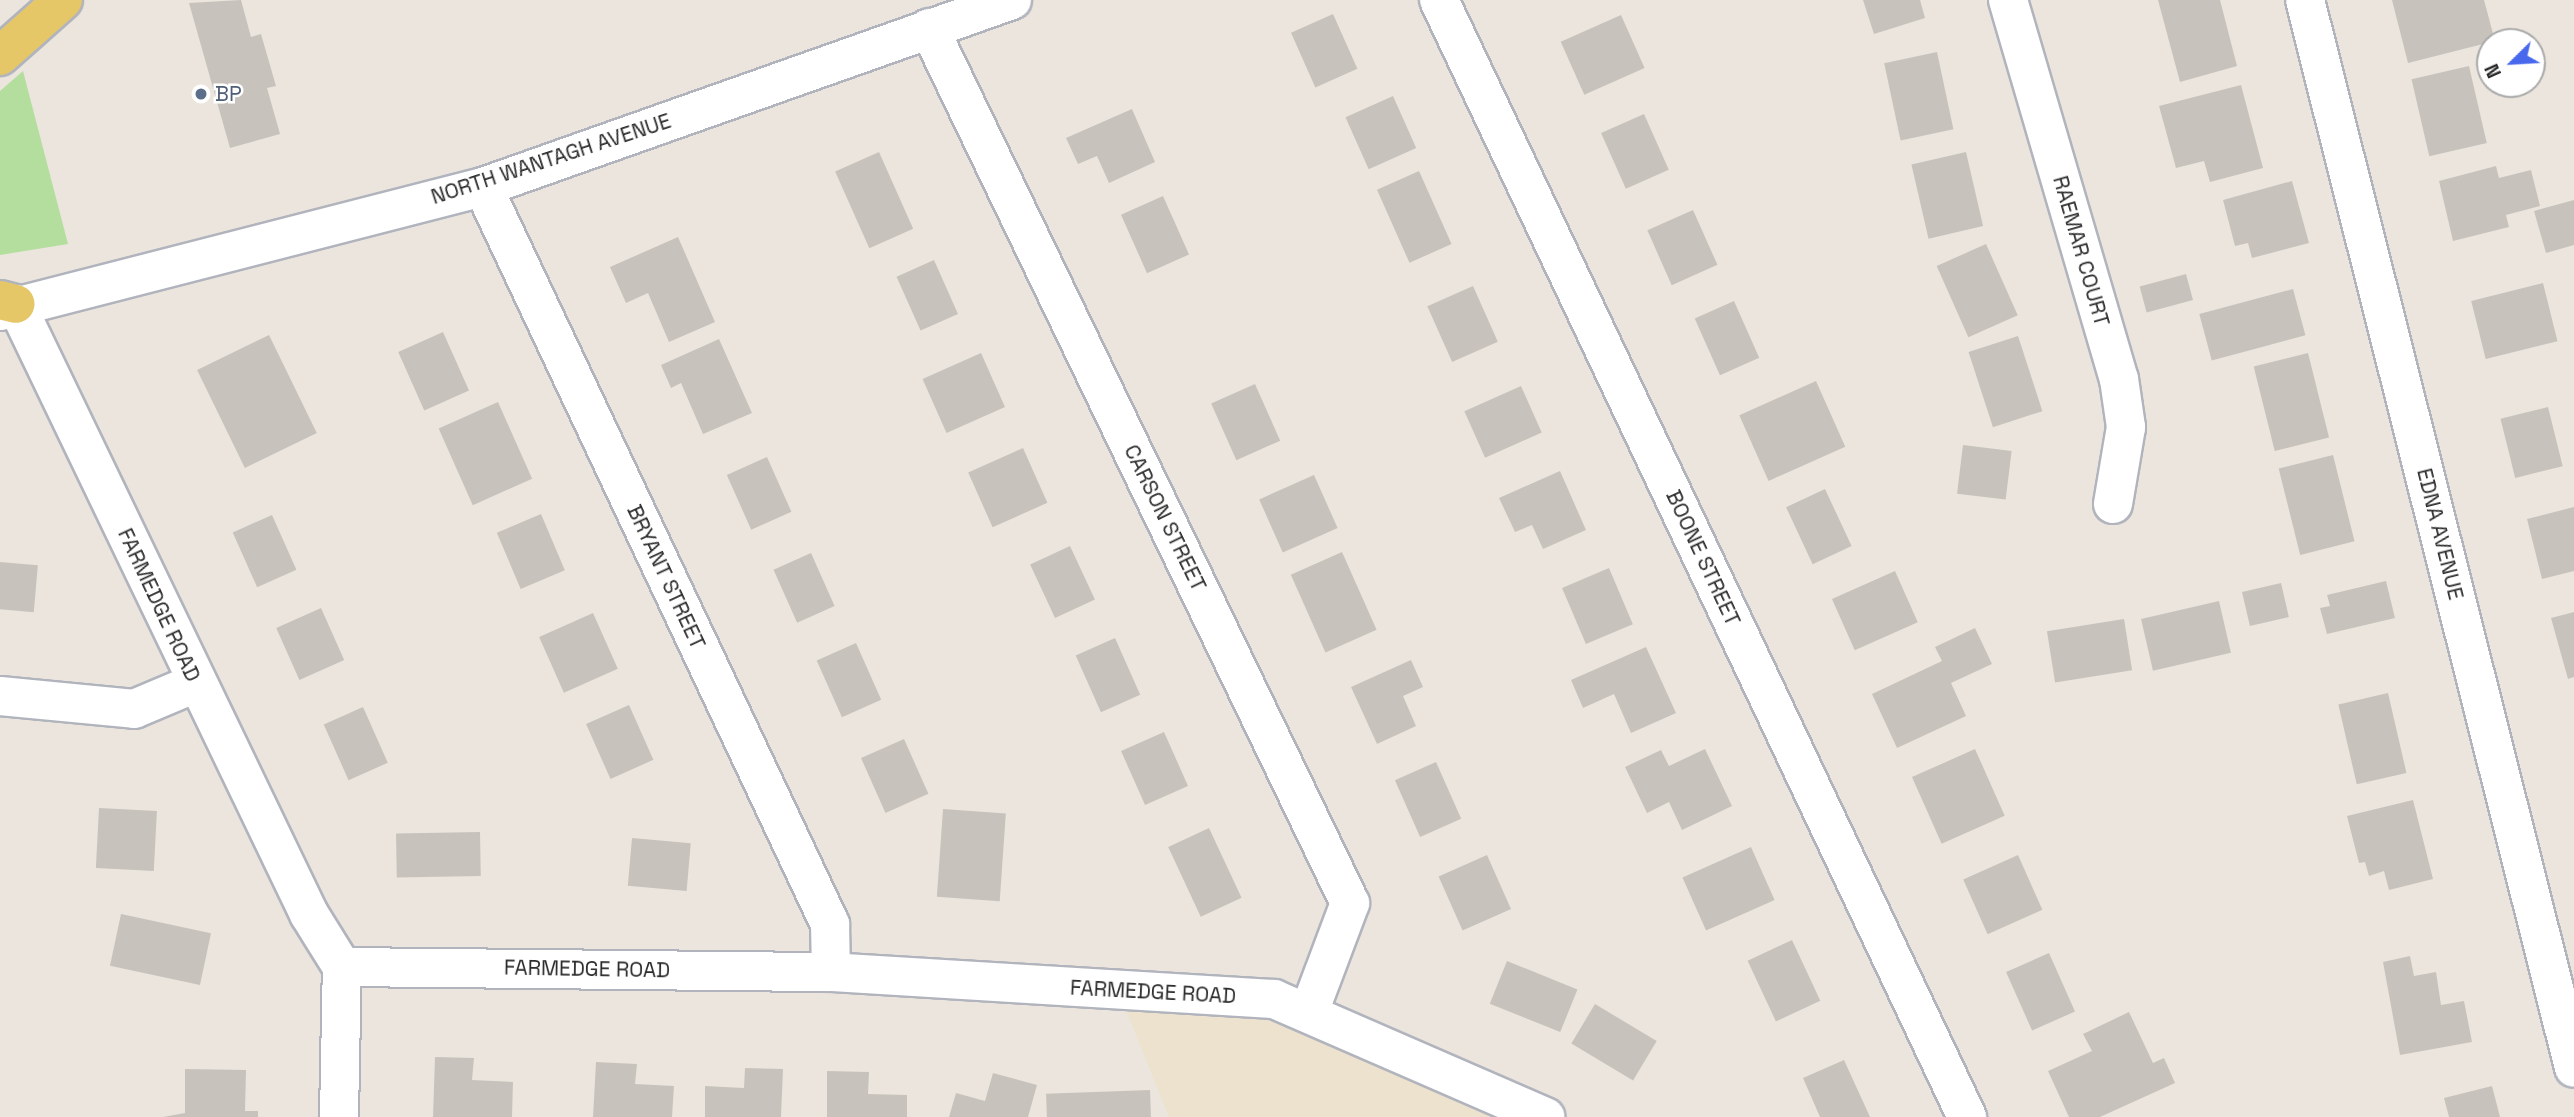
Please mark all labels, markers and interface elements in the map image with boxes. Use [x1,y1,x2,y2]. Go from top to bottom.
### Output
north arrow [2476,28,2546,98]
text: N [2479,60,2507,82]
place label: BP [215,81,242,107]
marker: BP [193,86,209,102]
street label: NORTH WANTAGH AVENUE [428,108,674,210]
street label: RAEMAR COURT [2047,173,2115,329]
street label: CARSON STREET [1119,441,1211,595]
street label: EDNA AVENUE [2411,465,2469,603]
street label: BOONE STREET [1661,486,1745,630]
street label: BRYANT STREET [621,501,711,653]
street label: FARMEDGE ROAD [112,524,206,686]
street label: FARMEDGE ROAD [504,955,670,983]
street label: FARMEDGE ROAD [1069,975,1237,1009]

